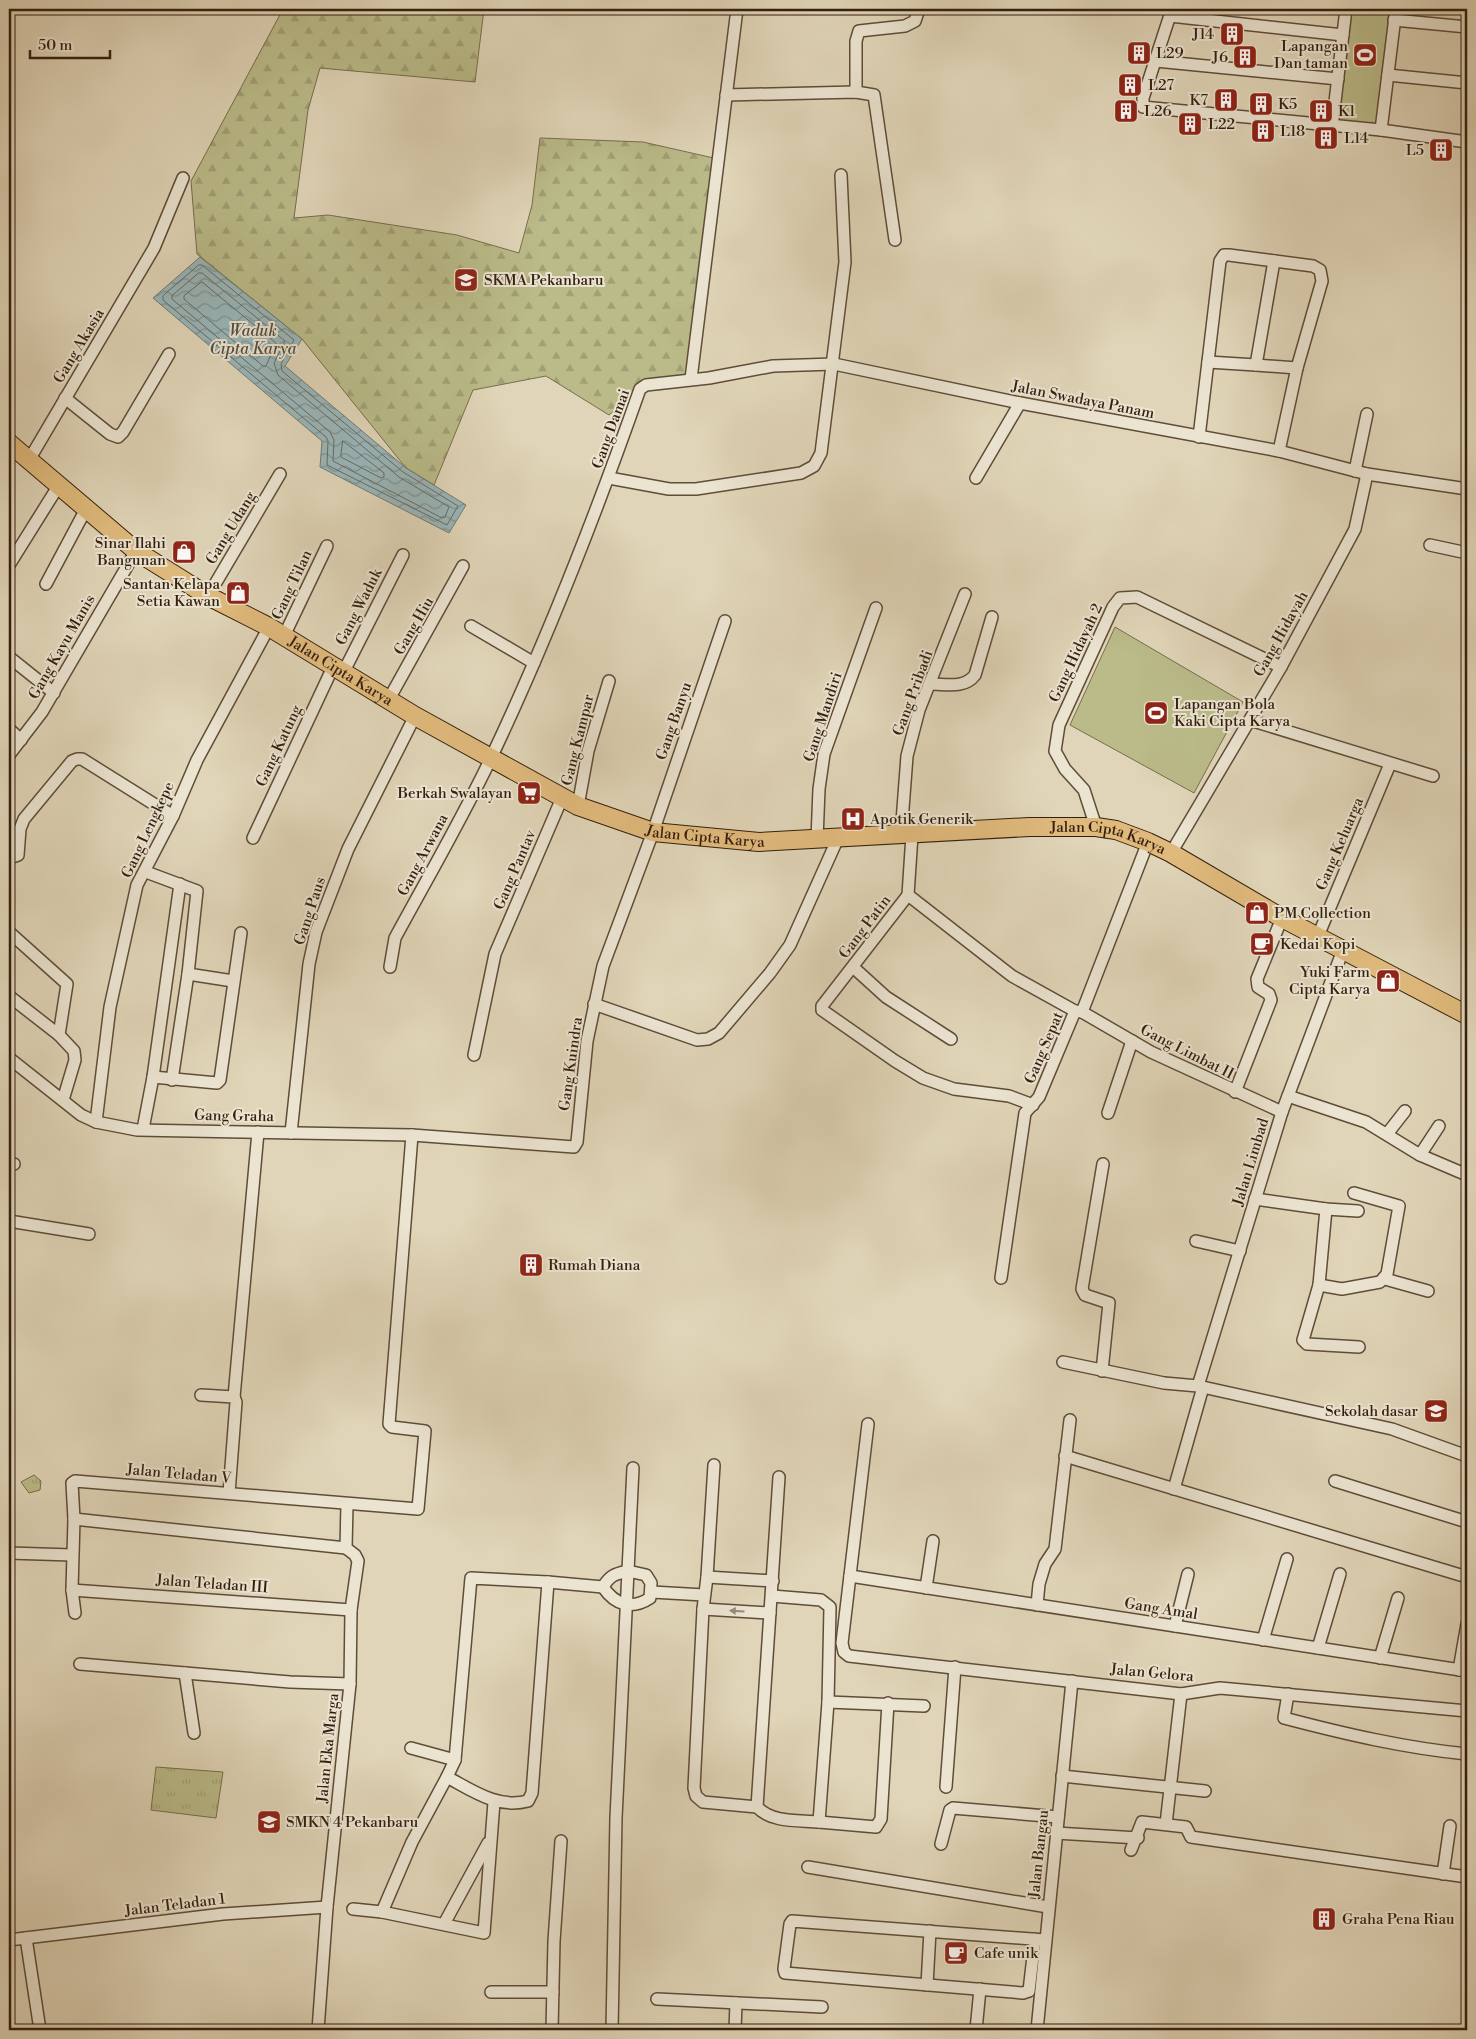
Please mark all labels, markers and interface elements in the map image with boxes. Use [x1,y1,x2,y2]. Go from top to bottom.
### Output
building icon: J14 [1219,21,1245,47]
place label: J14 [1191,25,1214,44]
scale bar [30,28,110,60]
text: 50 m [38,36,72,55]
place label: Lapangan Dan taman [1274,37,1348,73]
building icon: L29 [1126,40,1152,66]
sports icon: Lapangan Dan taman [1352,42,1378,68]
place label: L29 [1156,44,1184,63]
building icon: J6 [1232,44,1258,70]
place label: J6 [1211,48,1228,67]
building icon: L27 [1117,72,1143,98]
place label: L27 [1148,76,1174,95]
building icon: K7 [1213,87,1239,113]
place label: K7 [1190,91,1208,110]
building icon: K5 [1248,91,1274,117]
place label: K5 [1278,95,1297,114]
building icon: L26 [1113,98,1139,124]
building icon: K1 [1308,98,1334,124]
place label: L26 [1144,102,1172,121]
place label: K1 [1338,102,1356,121]
building icon: L22 [1177,111,1203,137]
place label: L22 [1208,115,1235,134]
building icon: L18 [1250,118,1276,144]
place label: L18 [1280,122,1305,141]
building icon: L14 [1313,125,1339,151]
place label: L14 [1344,129,1369,148]
building icon: L5 [1428,137,1454,163]
place label: L5 [1406,141,1424,160]
school or university icon: SKMA Pekanbaru [453,267,479,293]
place label: SKMA Pekanbaru [484,271,604,290]
street label: Gang Akasia [49,305,109,387]
water label: Waduk Cipta Karya [210,321,297,359]
street label: Jalan Swadaya Panam [1009,377,1156,423]
street label: Gang Damai [588,387,634,471]
street label: Gang Udang [202,488,260,568]
place label: Sinar Ilahi Bangunan [95,534,166,570]
shop icon: Sinar Ilahi Bangunan [171,539,197,565]
street label: Gang Tilan [268,547,316,623]
street label: Gang Waduk [332,564,387,649]
place label: Santan Kelapa Setia Kawan [123,575,220,611]
shop icon: Santan Kelapa Setia Kawan [225,580,251,606]
street label: Gang Hidayah [1250,588,1312,680]
street label: Gang Kayu Manis [24,591,100,703]
street label: Gang Hiu [390,593,438,658]
street label: Gang Hidayah 2 [1045,601,1107,705]
street label: Jalan Cipta Karya [284,631,397,710]
street label: Gang Pribadi [889,647,937,739]
street label: Gang Mandiri [800,670,846,764]
street label: Gang Banyu [652,679,696,763]
street label: Gang Kampar [557,692,599,788]
place label: Lapangan Bola Kaki Cipta Karya [1174,695,1291,731]
sports icon: Lapangan Bola Kaki Cipta Karya [1143,700,1169,726]
street label: Gang Katung [252,702,306,790]
street label: Gang Lengkepe [117,779,179,881]
supermarket icon: Berkah Swalayan [516,780,542,806]
place label: Berkah Swalayan [397,784,512,803]
street label: Gang Keluarga [1312,794,1368,893]
hospital icon: Apotik Generik [840,806,866,832]
street label: Gang Arwana [393,810,453,899]
place label: Apotik Generik [869,810,974,829]
street label: Jalan Cipta Karya [1049,818,1169,859]
street label: Jalan Cipta Karya [642,820,765,852]
street label: Gang Pantav [490,827,541,913]
street label: Gang Paus [290,874,330,948]
street label: Gang Patin [835,891,895,963]
shop icon: PM Collection [1244,900,1270,926]
place label: PM Collection [1274,904,1371,923]
cafe icon: Kedai Kopi [1249,931,1275,957]
place label: Kedai Kopi [1280,935,1356,954]
place label: Yuki Farm Cipta Karya [1289,963,1370,999]
shop icon: Yuki Farm Cipta Karya [1375,968,1401,994]
street label: Gang Sepat [1020,1009,1068,1087]
street label: Gang Kuindra [555,1015,587,1112]
street label: Gang Limbat II [1137,1020,1237,1084]
street label: Gang Graha [194,1106,275,1126]
street label: Jalan Limbad [1228,1115,1273,1209]
building icon: Rumah Diana [518,1252,544,1278]
place label: Rumah Diana [548,1256,641,1275]
school or university icon: Sekolah dasar [1423,1398,1449,1424]
place label: Sekolah dasar [1325,1402,1419,1421]
street label: Jalan Teladan V [125,1460,233,1488]
street label: Jalan Teladan III [154,1571,269,1597]
street label: Gang Amal [1123,1594,1200,1624]
one-way arrow [728,1606,744,1614]
street label: Jalan Gelora [1109,1660,1195,1686]
street label: Jalan Eka Marga [313,1692,343,1805]
street label: Jalan Bangau [1025,1808,1053,1900]
school or university icon: SMKN 4 Pekanbaru [256,1809,282,1835]
place label: SMKN 4 Pekanbaru [286,1813,419,1832]
street label: Jalan Teladan 1 [123,1889,227,1921]
building icon: Graha Pena Riau [1311,1906,1337,1932]
place label: Graha Pena Riau [1342,1910,1455,1929]
cafe icon: Cafe unik [943,1940,969,1966]
place label: Cafe unik [974,1944,1039,1963]

